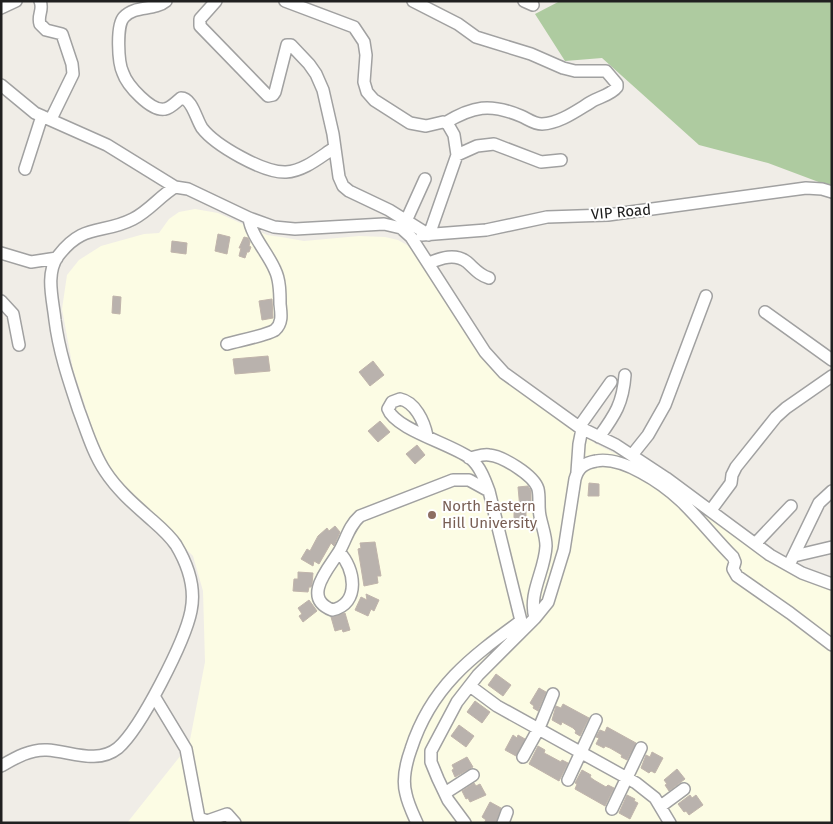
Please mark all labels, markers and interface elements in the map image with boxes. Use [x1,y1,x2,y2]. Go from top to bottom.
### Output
street label: VIP Road [590,200,652,224]
place label: North Eastern Hill University [442,497,538,532]
marker: North Eastern Hill University [426,509,438,521]

